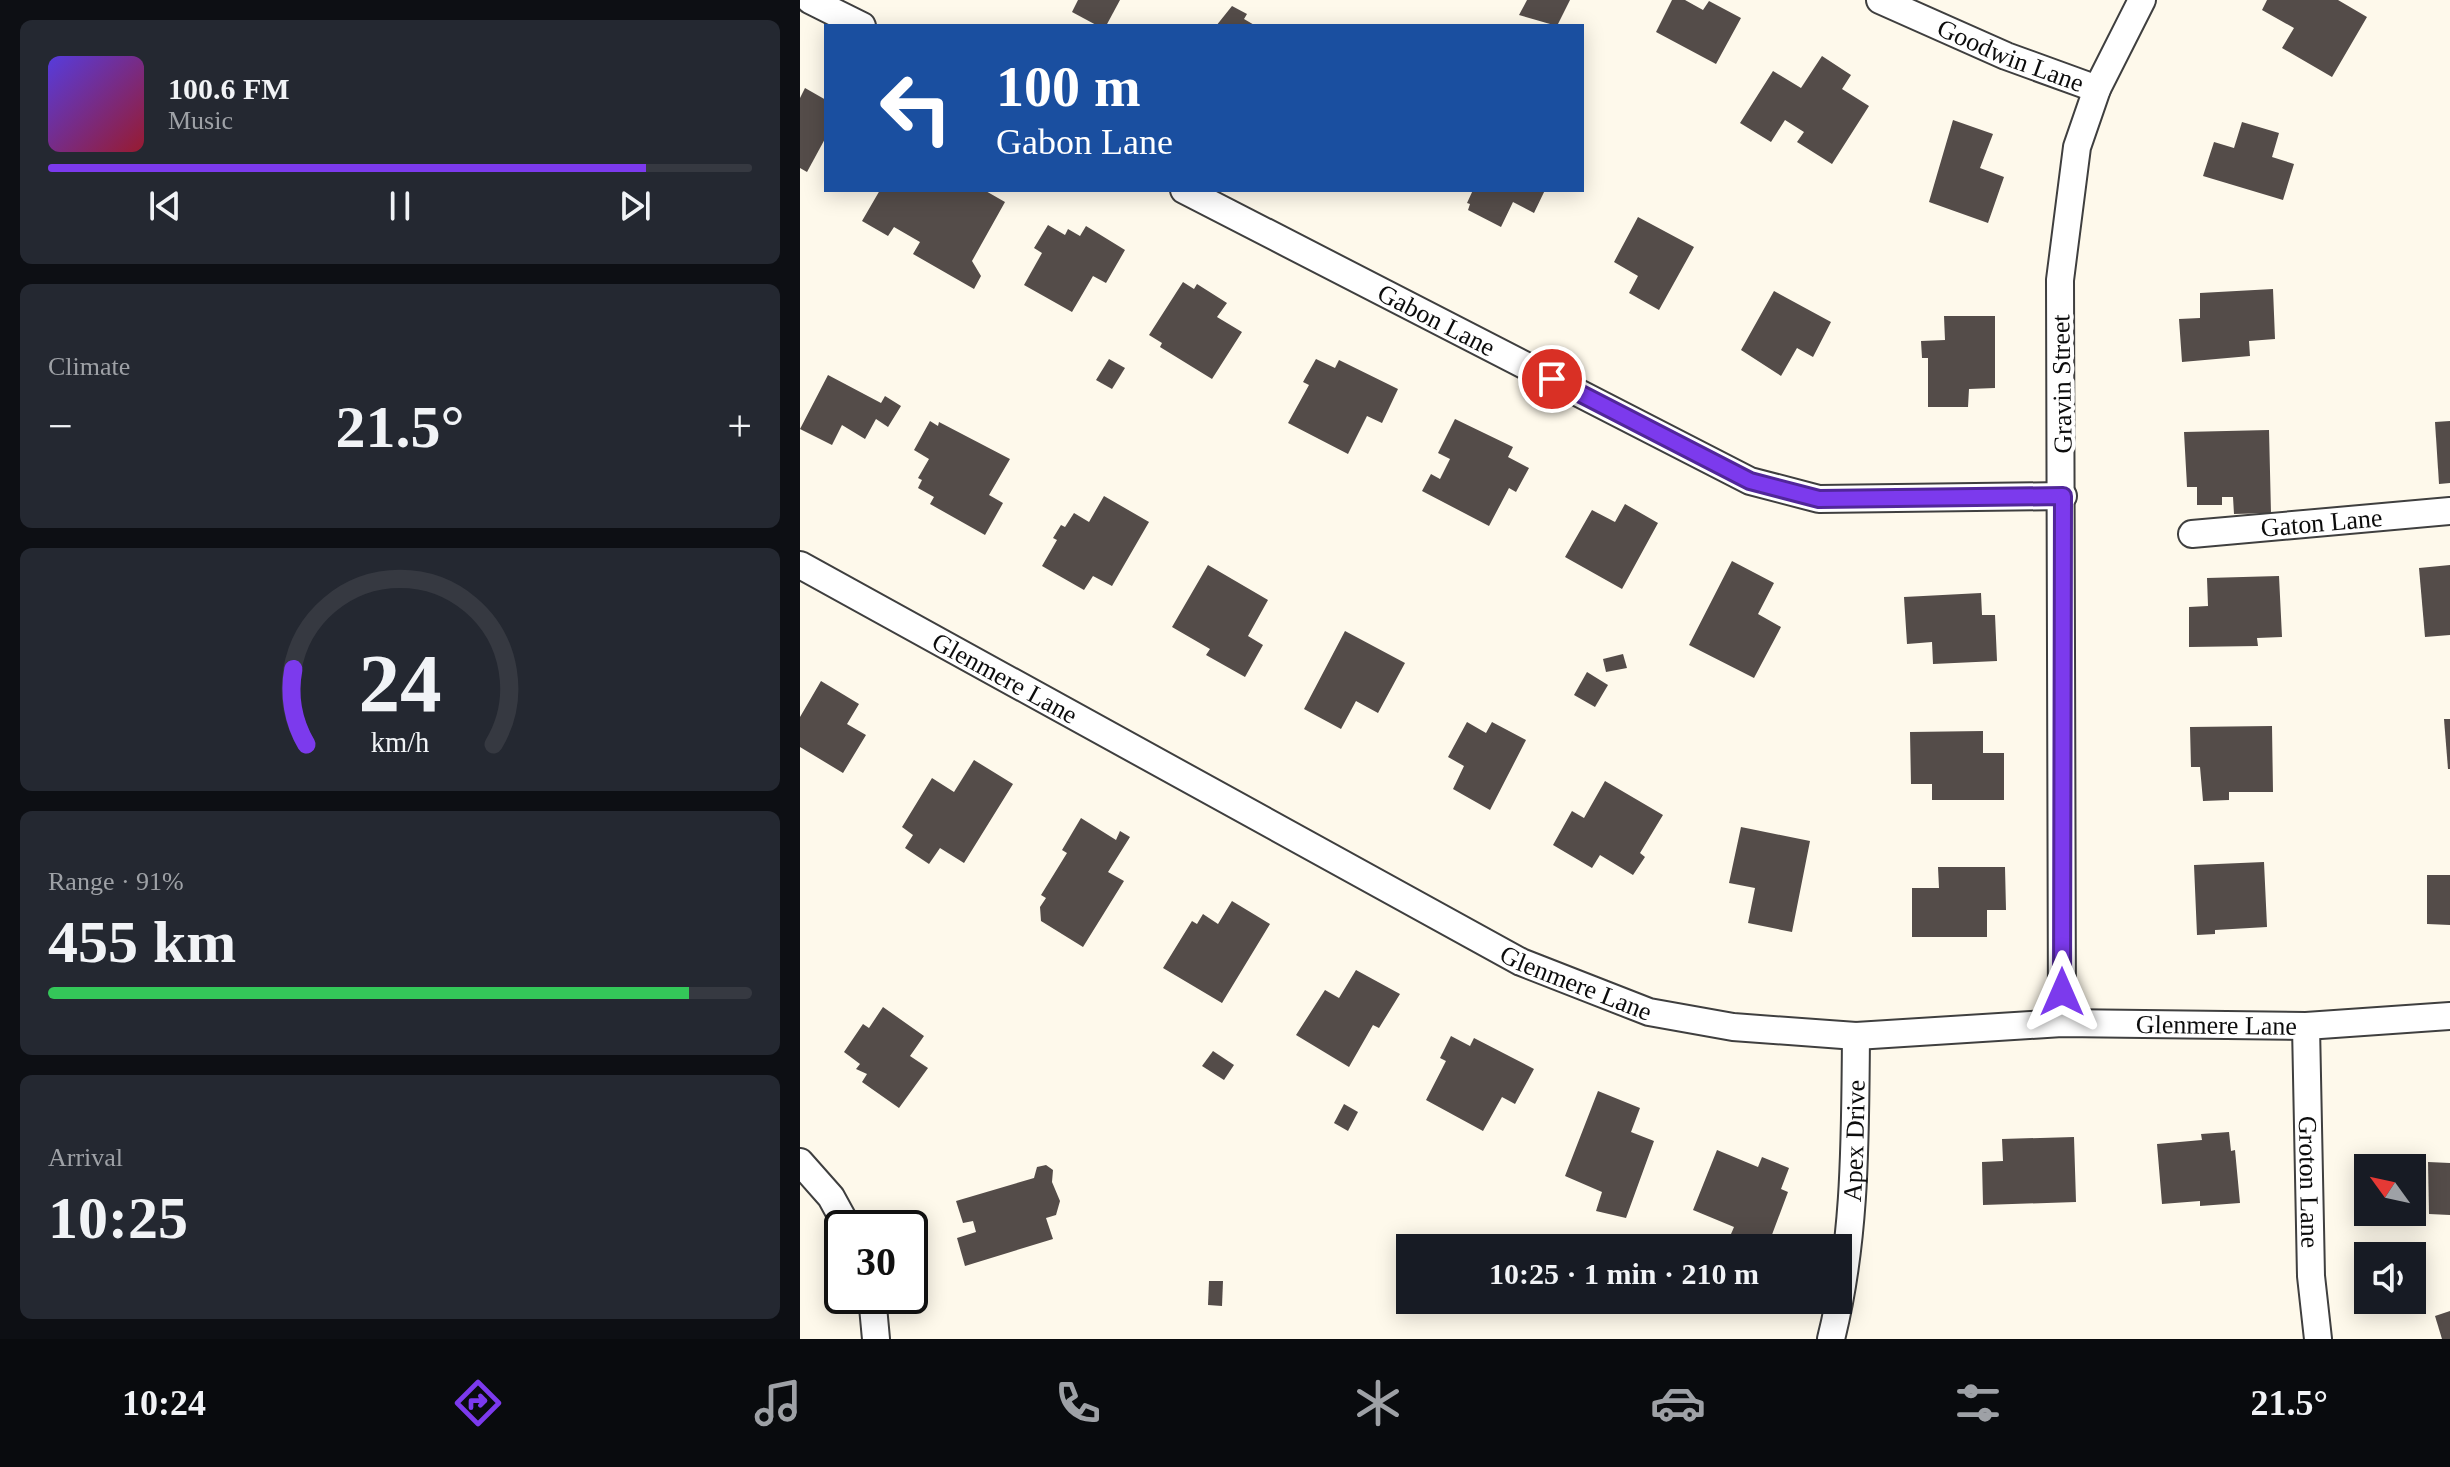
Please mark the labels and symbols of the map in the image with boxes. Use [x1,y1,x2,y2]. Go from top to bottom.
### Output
street label: Goodwin Lane [1933,13,2088,98]
street label: Gabon Lane [1373,278,1500,362]
street label: Gravin Street [2046,313,2078,454]
pin [1518,345,1586,413]
street label: Gaton Lane [2259,503,2384,542]
street label: Glenmere Lane [927,626,1083,729]
street label: Glenmere Lane [1495,939,1656,1026]
position arrow [2020,950,2104,1034]
street label: Glenmere Lane [2136,1009,2297,1040]
street label: Apex Drive [1837,1080,1870,1203]
street label: Groton Lane [2293,1116,2325,1248]
north arrow [2354,1154,2426,1226]
speed limit sign: 30 [824,1210,928,1314]

